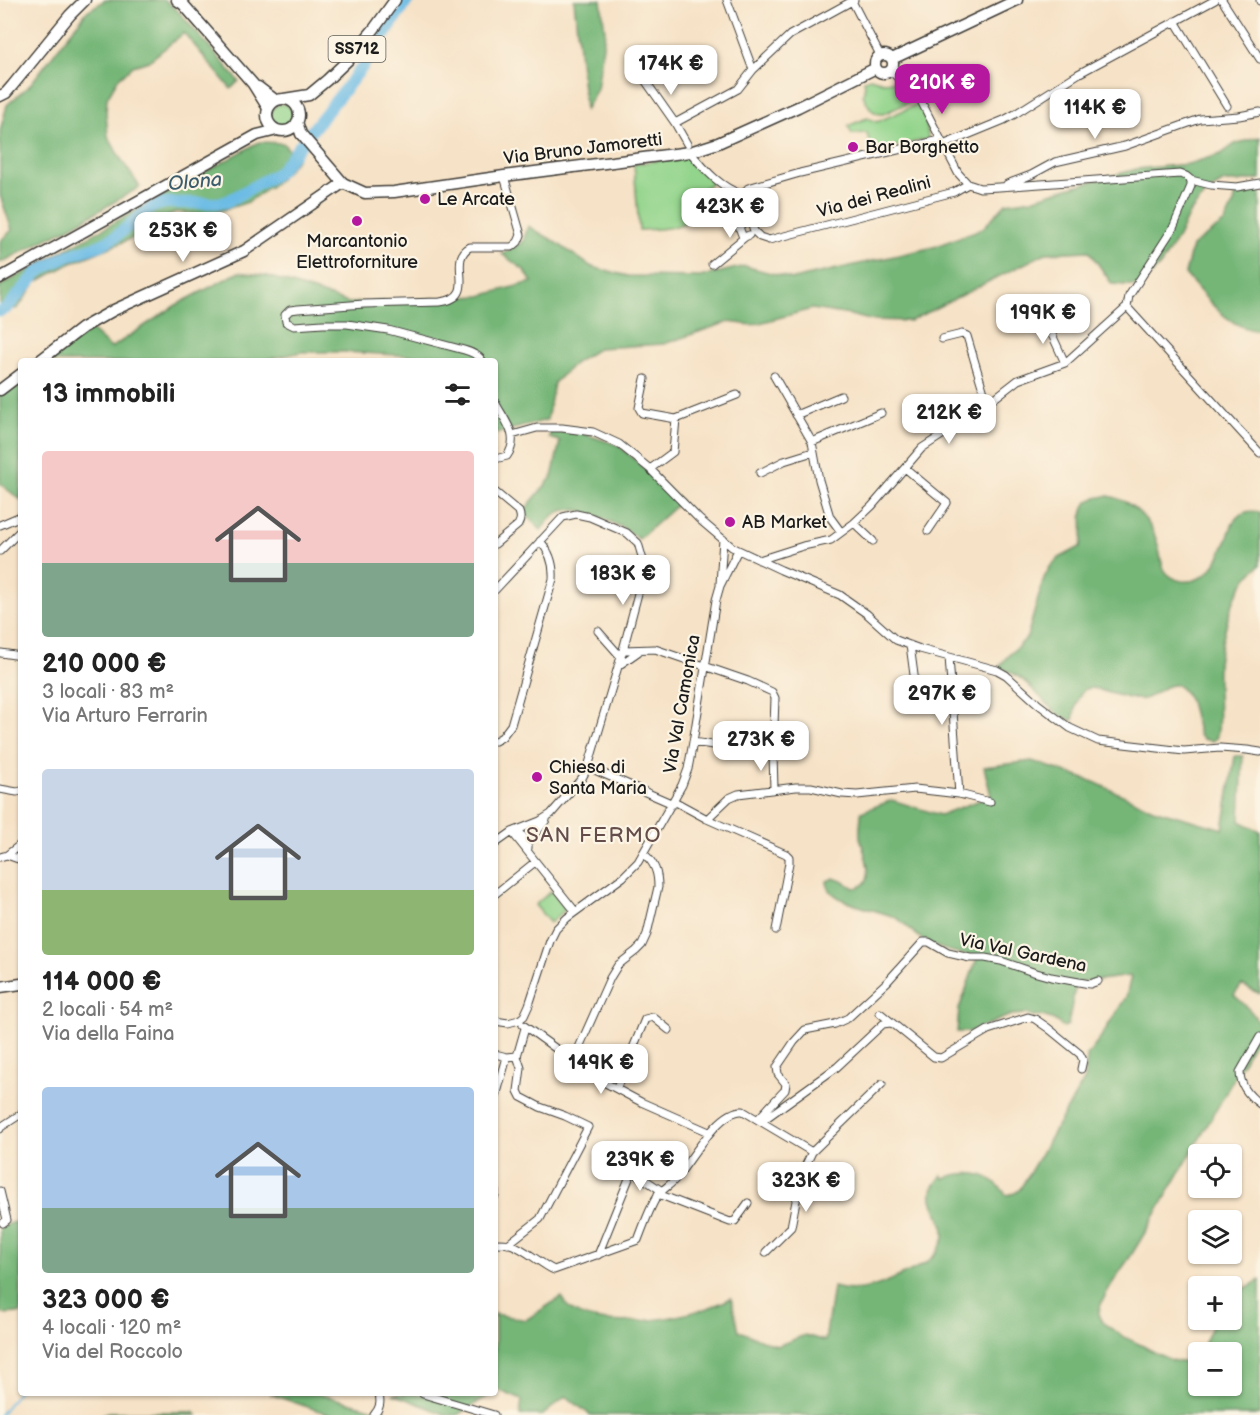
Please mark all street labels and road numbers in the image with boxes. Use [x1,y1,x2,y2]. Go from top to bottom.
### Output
road number: SS712 [328,36,386,62]
street label: Via Bruno Jamoretti [502,129,664,169]
street label: Via dei Realini [815,172,933,222]
street label: Via Val Camonica [659,633,705,775]
street label: Via Val Gardena [957,929,1089,977]

